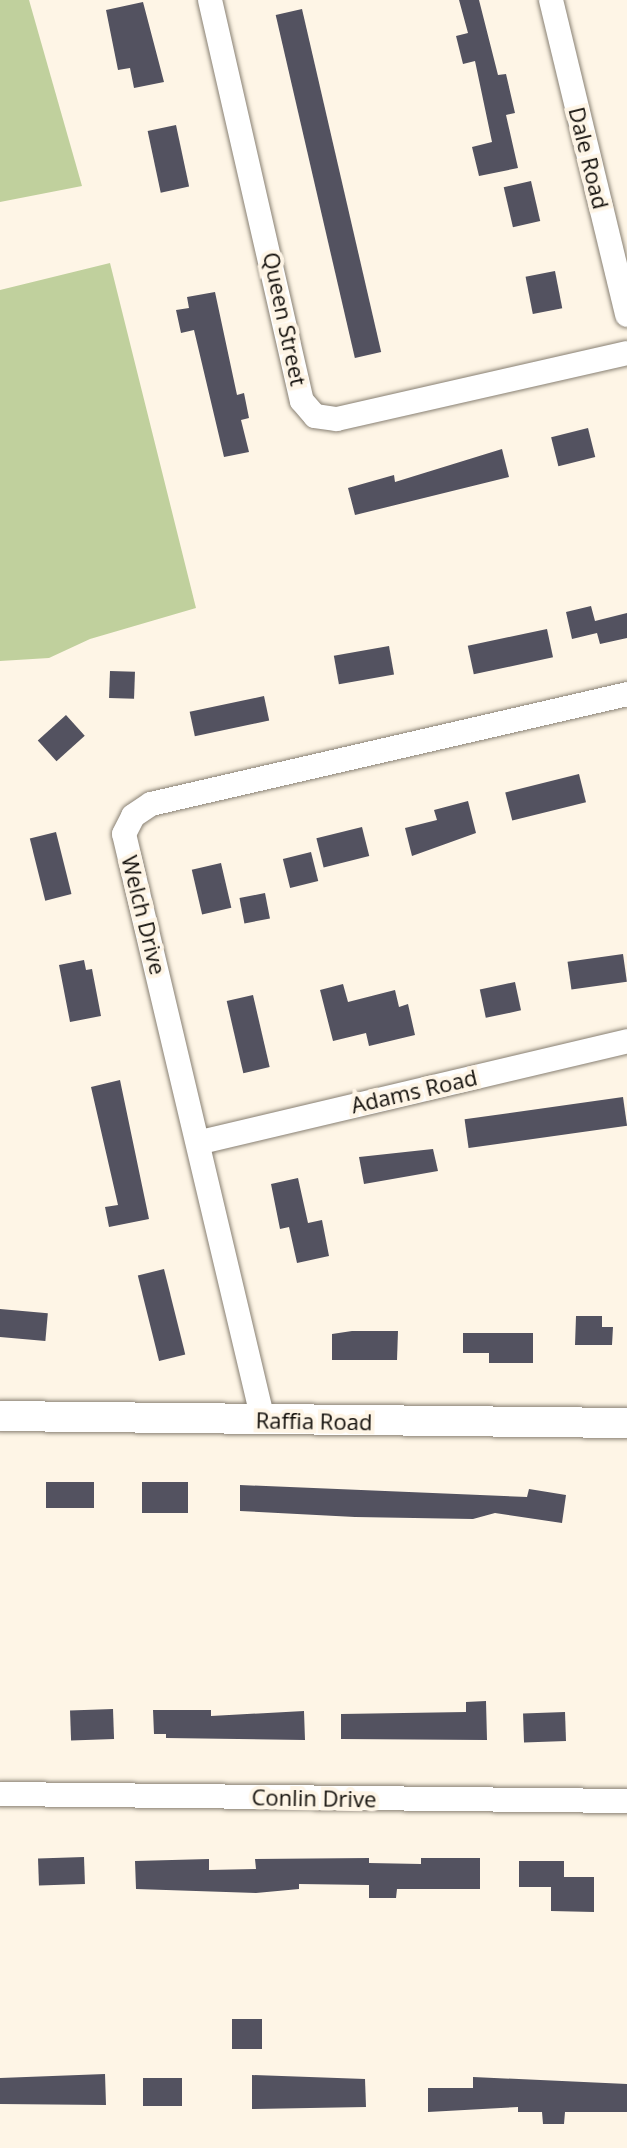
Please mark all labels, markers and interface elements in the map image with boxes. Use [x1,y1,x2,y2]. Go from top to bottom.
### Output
street label: Dale Road [564,104,614,212]
street label: Queen Street [258,250,312,388]
street label: Welch Drive [116,853,172,977]
street label: Adams Road [348,1064,480,1118]
street label: Raffia Road [255,1407,373,1435]
street label: Conlin Drive [251,1784,377,1812]

